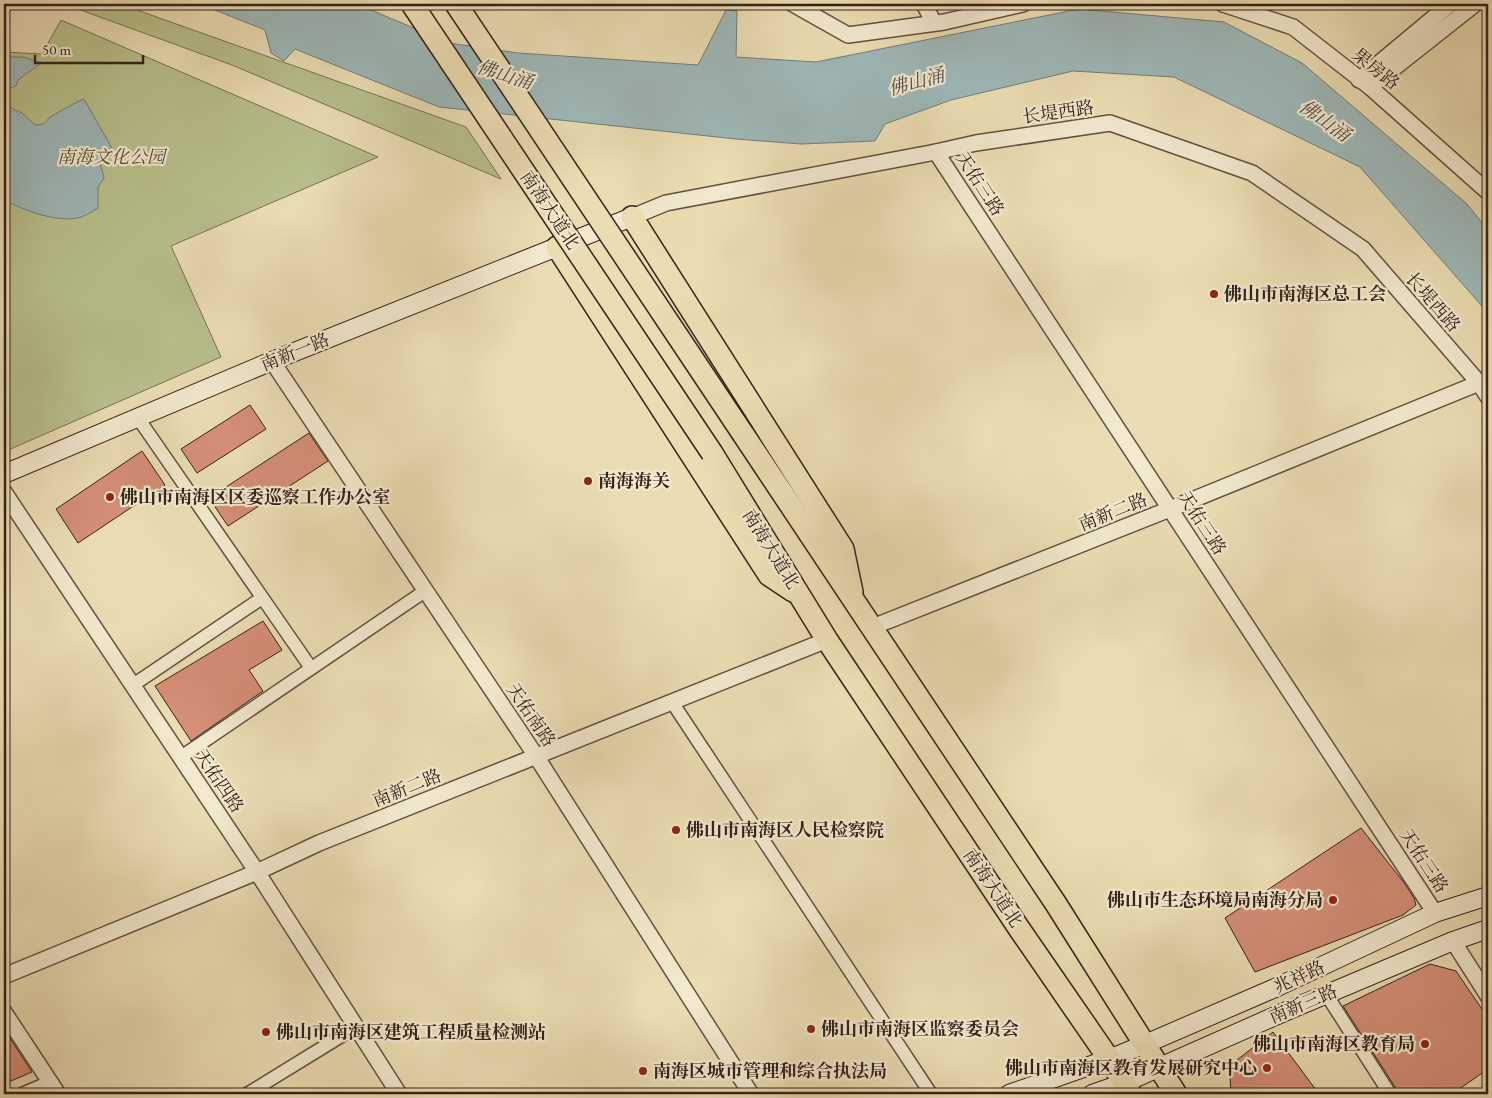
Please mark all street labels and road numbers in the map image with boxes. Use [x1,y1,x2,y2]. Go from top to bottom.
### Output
street label: 果房路 [1348,43,1405,95]
street label: 长堤西路 [1021,95,1095,128]
street label: 天佑三路 [951,147,1010,220]
street label: 南海大道北 [516,166,585,253]
street label: 长堤西路 [1401,267,1466,336]
street label: 南新一路 [257,327,332,376]
street label: 天佑三路 [1173,486,1232,559]
street label: 南新二路 [1075,487,1150,536]
street label: 南海大道北 [738,504,805,593]
street label: 天佑南路 [502,678,561,751]
street label: 天佑四路 [190,744,249,817]
street label: 南新二路 [369,763,444,812]
street label: 天佑三路 [1395,824,1454,897]
street label: 南海大道北 [959,844,1028,931]
street label: 兆祥路 [1269,955,1328,998]
street label: 南新三路 [1265,979,1340,1028]

